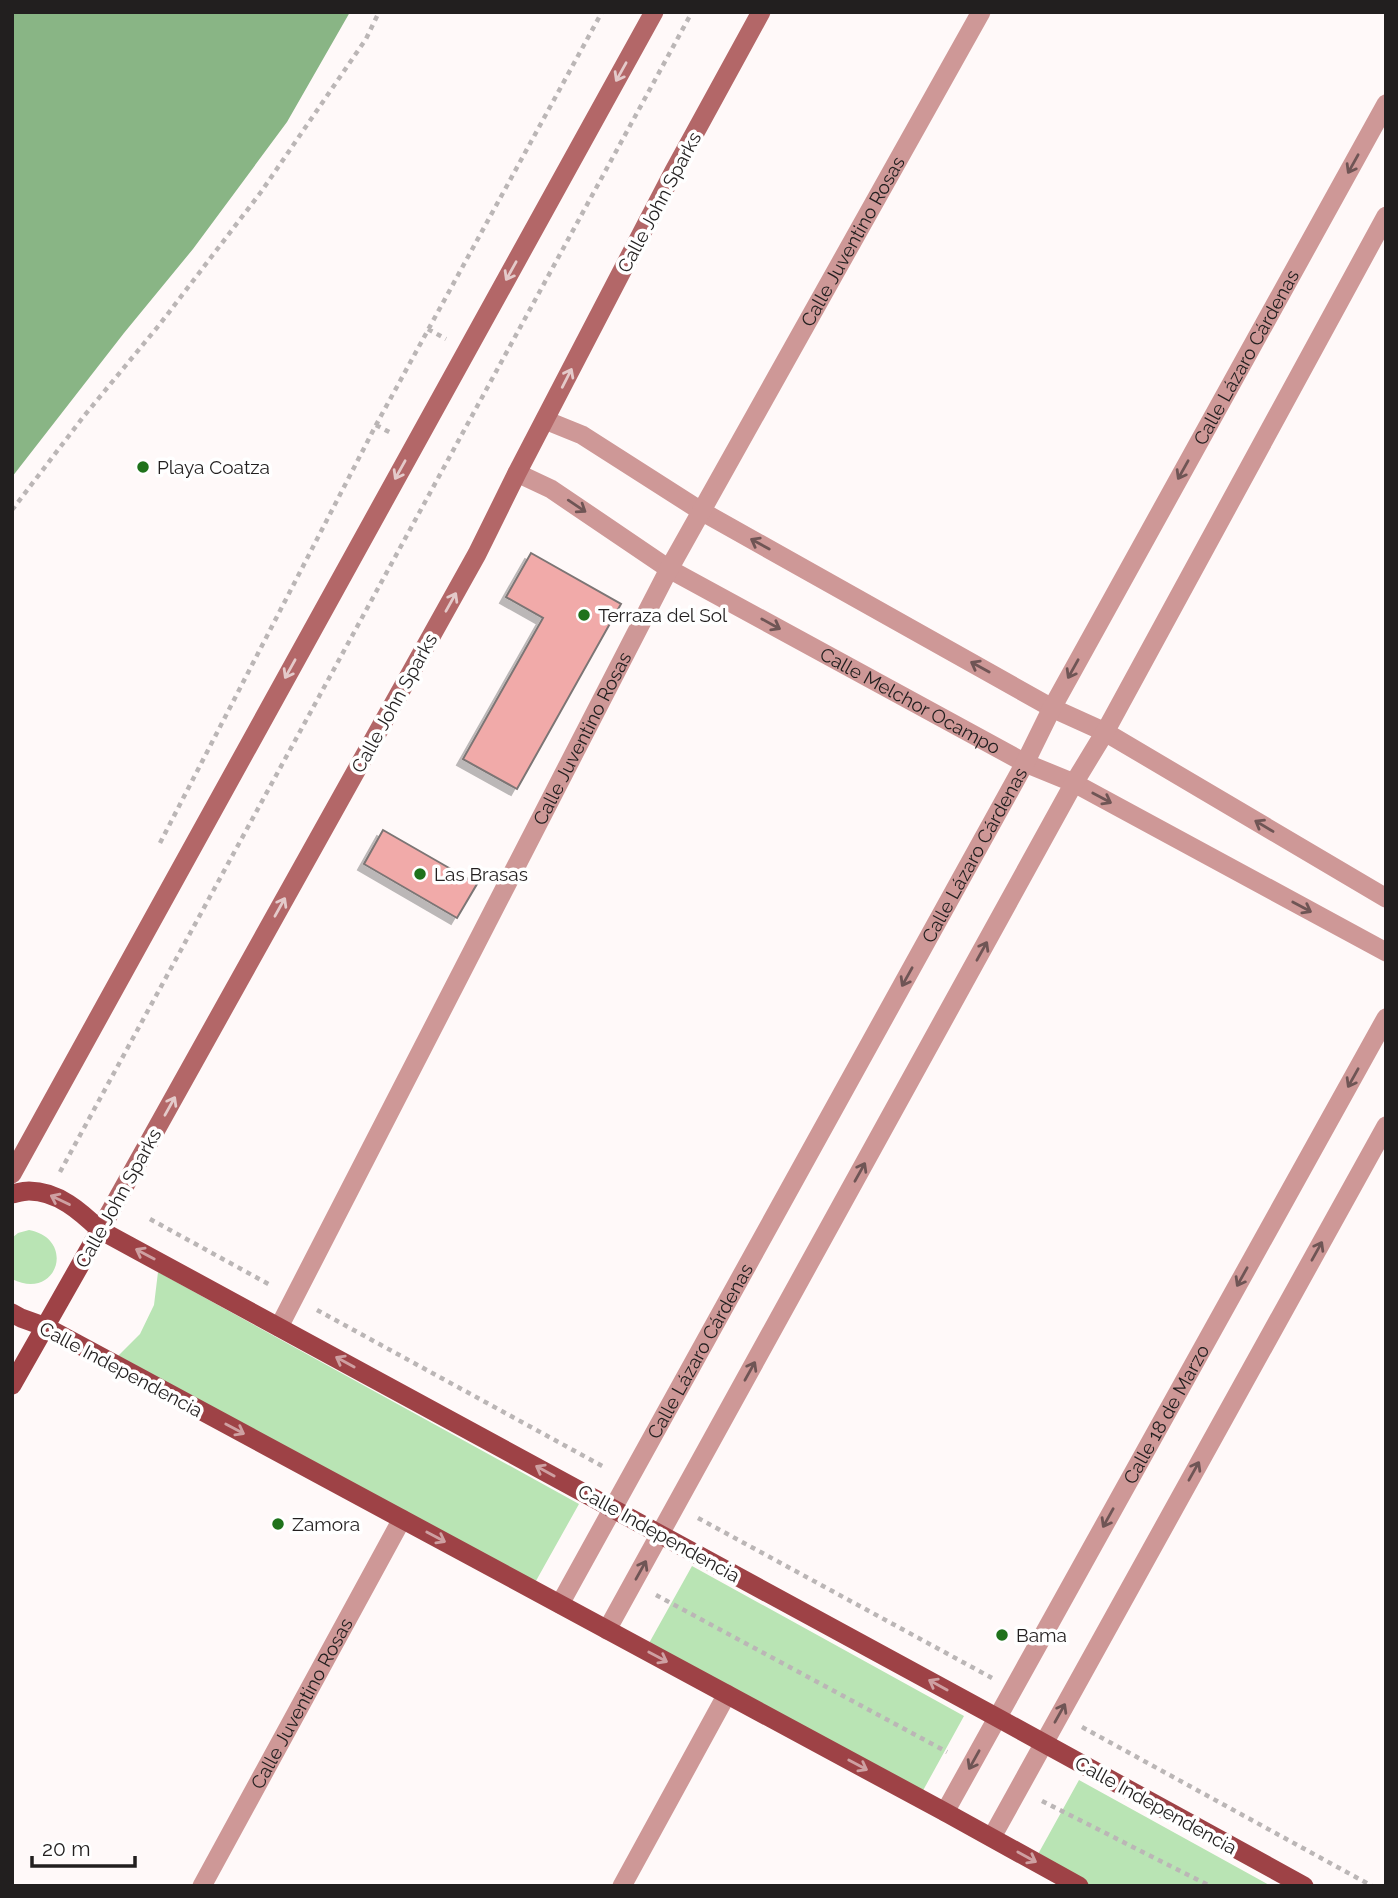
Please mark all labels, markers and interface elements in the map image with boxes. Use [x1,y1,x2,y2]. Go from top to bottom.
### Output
one-way arrow [614,61,627,82]
street label: Calle John Sparks [613,128,705,276]
street label: Calle Juventino Rosas [796,152,909,330]
one-way arrow [1346,153,1359,174]
one-way arrow [504,260,517,281]
street label: Calle Lázaro Cárdenas [1189,266,1303,449]
one-way arrow [561,368,575,389]
place label: Playa Coatza [157,456,270,478]
marker: Playa Coatza [135,459,151,475]
one-way arrow [393,459,406,480]
one-way arrow [1176,459,1189,480]
one-way arrow [567,499,586,513]
one-way arrow [750,537,770,551]
one-way arrow [444,592,458,612]
place label: Terraza del Sol [598,604,728,626]
marker: Terraza del Sol [576,607,592,623]
one-way arrow [760,618,781,631]
street label: Calle John Sparks [347,629,441,777]
street label: Calle Melchor Ocampo [816,643,1004,759]
street label: Calle Juventino Rosas [528,648,635,829]
one-way arrow [283,658,296,679]
one-way arrow [1066,658,1079,679]
one-way arrow [970,660,990,674]
street label: Calle Lázaro Cárdenas [917,763,1031,946]
one-way arrow [1091,792,1112,805]
one-way arrow [1254,818,1274,832]
place label: Las Brasas [434,863,528,885]
marker: Las Brasas [412,866,428,882]
one-way arrow [273,898,287,918]
one-way arrow [1291,901,1312,914]
one-way arrow [975,941,989,961]
one-way arrow [900,966,913,987]
one-way arrow [1346,1067,1360,1087]
one-way arrow [163,1096,177,1117]
street label: Calle John Sparks [71,1124,165,1272]
one-way arrow [853,1162,867,1182]
one-way arrow [50,1193,71,1207]
one-way arrow [1310,1241,1324,1262]
one-way arrow [135,1247,155,1261]
street label: Calle Lázaro Cárdenas [643,1260,757,1443]
one-way arrow [1235,1266,1249,1286]
street label: Calle Independencia [36,1317,206,1421]
street label: Calle 18 de Marzo [1118,1341,1213,1488]
one-way arrow [335,1355,355,1369]
one-way arrow [744,1361,757,1382]
one-way arrow [225,1423,245,1437]
one-way arrow [1187,1462,1201,1482]
one-way arrow [535,1464,555,1478]
street label: Calle Independencia [574,1479,744,1587]
one-way arrow [1101,1508,1115,1528]
place label: Zamora [292,1513,360,1535]
marker: Zamora [270,1516,286,1532]
one-way arrow [425,1531,446,1545]
one-way arrow [635,1560,648,1581]
street label: Calle Juventino Rosas [246,1614,357,1793]
place label: Bama [1016,1624,1067,1646]
marker: Bama [994,1627,1010,1643]
one-way arrow [647,1650,667,1664]
one-way arrow [928,1678,949,1691]
one-way arrow [1054,1703,1067,1724]
one-way arrow [967,1750,981,1770]
street label: Calle Independencia [1071,1751,1241,1859]
one-way arrow [847,1758,868,1772]
scale bar [32,1825,135,1869]
text: 20 m [42,1836,90,1861]
one-way arrow [1016,1850,1036,1864]

